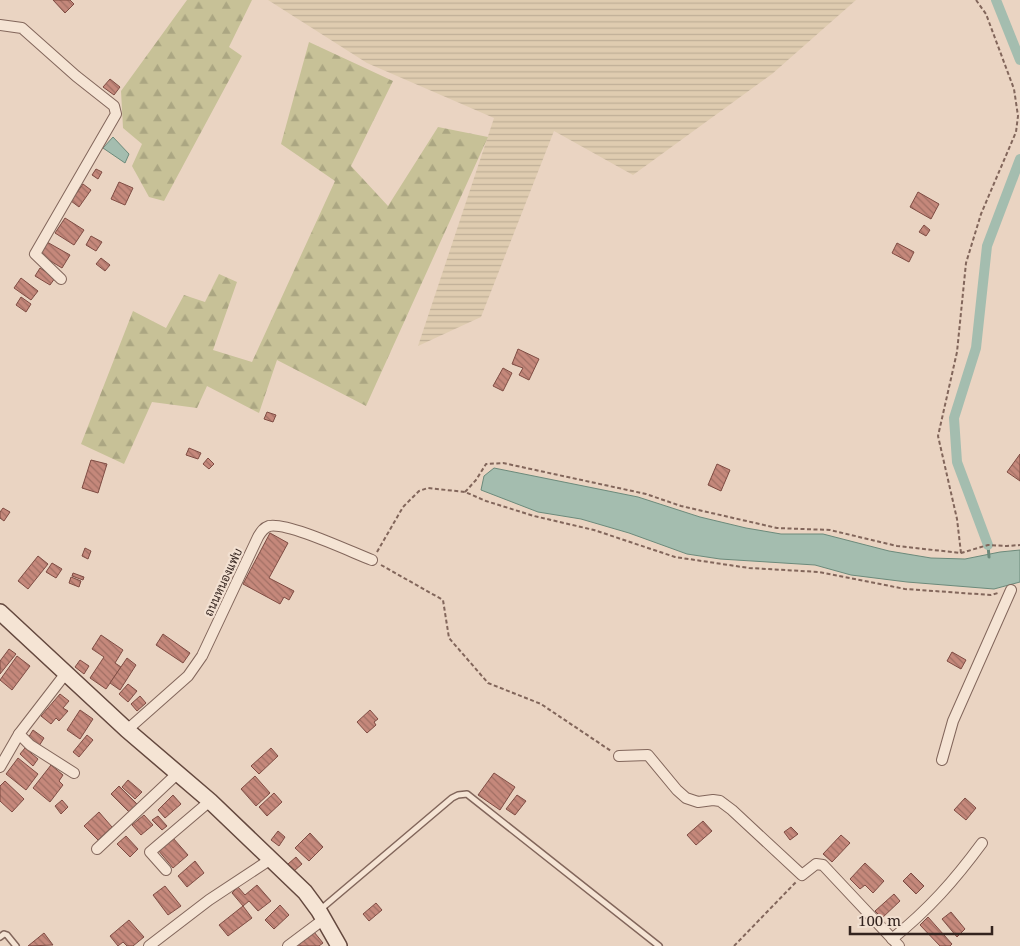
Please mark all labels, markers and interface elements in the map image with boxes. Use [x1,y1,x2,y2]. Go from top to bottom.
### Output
street label: ถนนหนองแฟบ [200,545,246,619]
scale bar [850,904,992,936]
text: 100 m [858,910,901,930]

